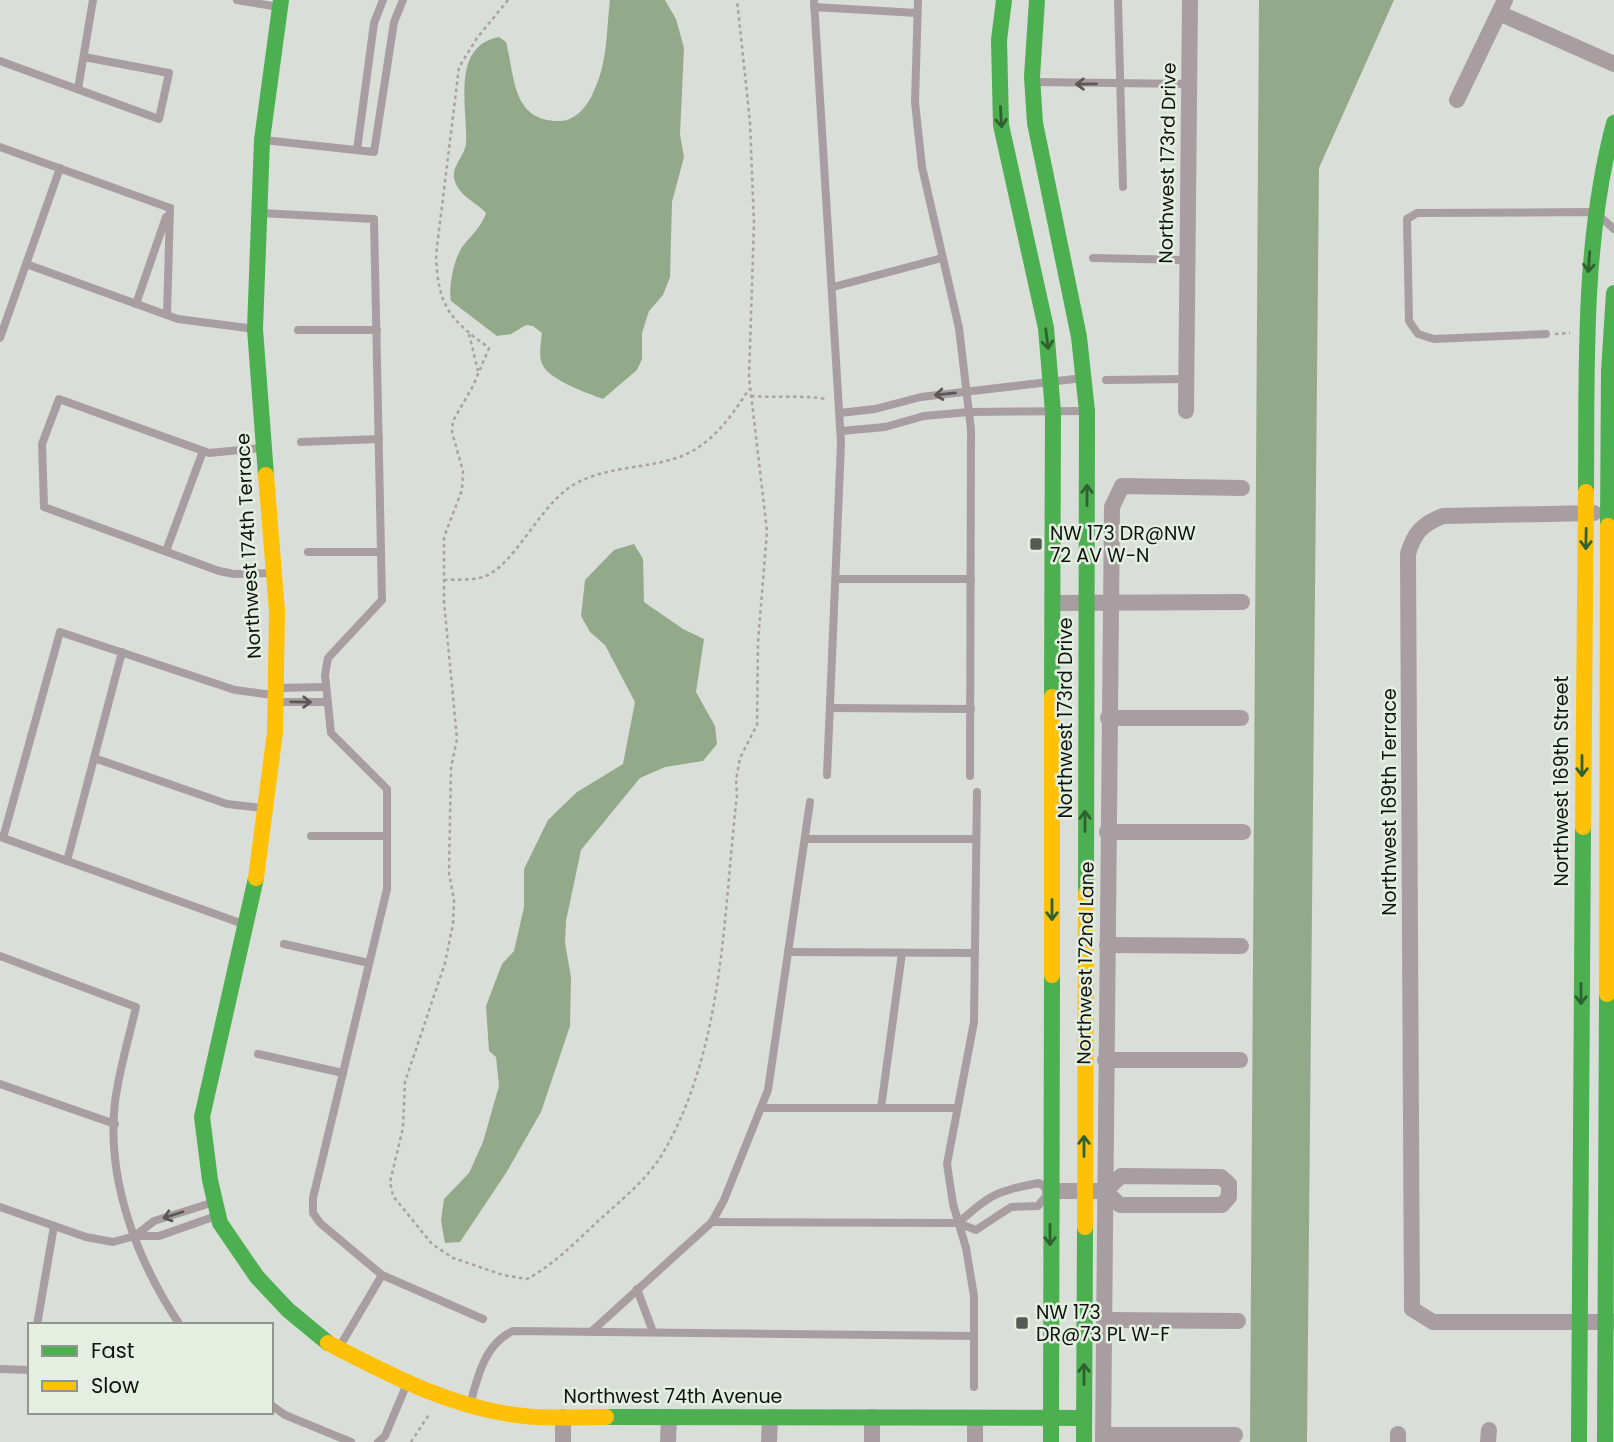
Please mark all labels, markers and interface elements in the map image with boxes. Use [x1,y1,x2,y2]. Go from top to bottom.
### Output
street label: Northwest 173rd Drive [1152,62,1183,264]
one-way arrow [1075,77,1098,91]
one-way arrow [995,105,1008,128]
one-way arrow [1582,251,1595,273]
one-way arrow [1041,328,1054,350]
one-way arrow [934,388,957,401]
street label: Northwest 174th Terrace [229,432,268,659]
one-way arrow [1080,484,1094,507]
place label: NW 173 DR@NW 72 AV W-N [1050,520,1196,569]
one-way arrow [1579,527,1592,550]
marker: NW 173 DR@NW 72 AV W-N [1028,536,1044,552]
street label: Northwest 173rd Drive [1052,617,1079,819]
street label: Northwest 169th Street [1548,675,1575,886]
street label: Northwest 169th Terrace [1376,688,1403,916]
one-way arrow [289,695,312,709]
one-way arrow [1575,754,1589,777]
one-way arrow [1078,810,1092,833]
street label: Northwest 172nd Lane [1070,861,1101,1065]
one-way arrow [1045,898,1059,921]
one-way arrow [1574,982,1588,1005]
one-way arrow [1077,1135,1091,1158]
one-way arrow [162,1210,184,1223]
one-way arrow [1043,1223,1057,1246]
place label: NW 173 DR@73 PL W-F [1036,1299,1170,1348]
marker: NW 173 DR@73 PL W-F [1014,1315,1030,1331]
legend [28,1323,273,1414]
text: Fast [91,1336,134,1365]
one-way arrow [1077,1363,1091,1386]
text: Slow [91,1371,139,1400]
street label: Northwest 74th Avenue [564,1383,782,1410]

